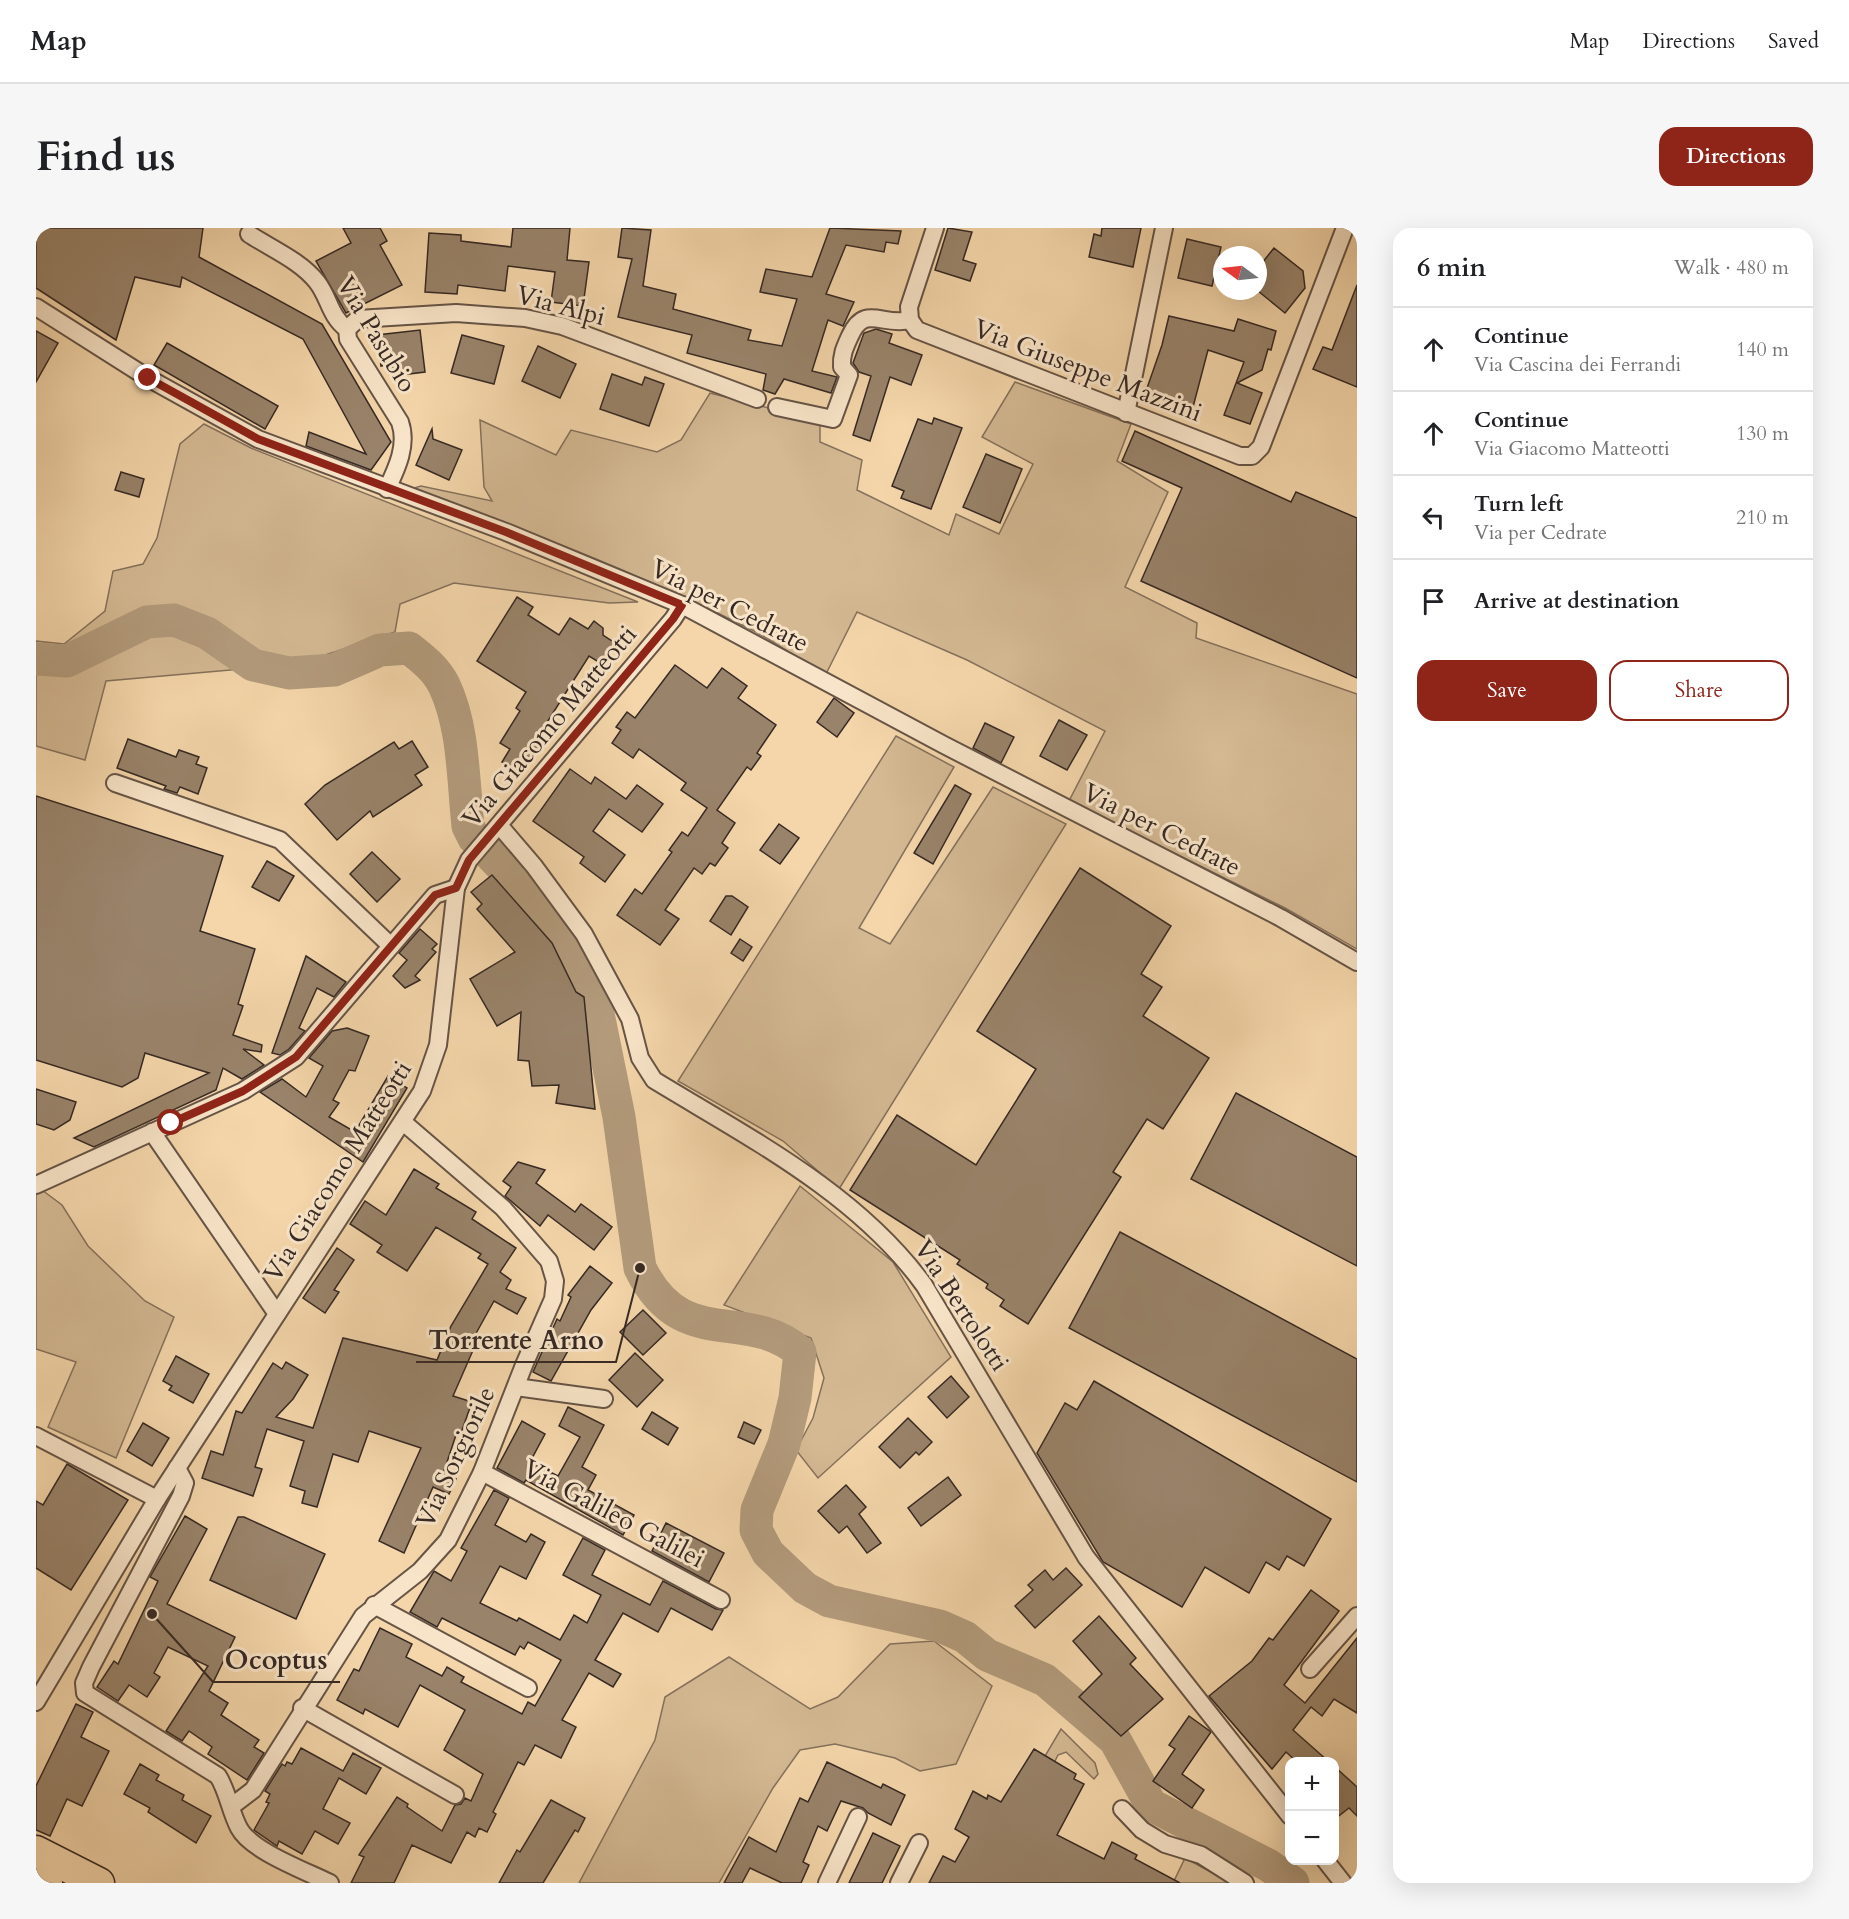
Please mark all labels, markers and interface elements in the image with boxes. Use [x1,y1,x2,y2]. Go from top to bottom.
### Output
text: Map [30,22,87,60]
text: Map [1569,27,1609,56]
text: Directions [1642,27,1735,56]
text: Saved [1768,27,1819,56]
button: Directions [1659,127,1813,186]
text: Find us [36,128,176,185]
north arrow [1213,246,1267,300]
text: 6 min [1417,250,1486,285]
text: Walk · 480 m [1674,254,1789,281]
street label: Via Pasubio [328,270,425,399]
street label: Via Alpi [512,277,609,334]
street label: Via Giuseppe Mazzini [969,311,1207,430]
text: Continue [1474,321,1569,351]
icon: ahead [1417,333,1450,366]
text: 140 m [1736,336,1789,363]
text: Via Cascina dei Ferrandi [1474,351,1681,378]
route end [134,364,160,390]
text: Continue [1474,405,1569,435]
icon: ahead [1417,417,1450,450]
text: 130 m [1736,420,1789,447]
text: Via Giacomo Matteotti [1474,435,1670,462]
text: Turn left [1474,489,1563,519]
icon: left [1417,501,1450,534]
text: 210 m [1736,504,1789,531]
text: Via per Cedrate [1474,519,1607,546]
street label: Via per Cedrate [645,551,815,660]
icon: arrive [1417,585,1450,618]
text: Arrive at destination [1474,586,1679,616]
street label: Via Giacomo Matteotti [454,618,645,835]
button: Save [1417,660,1597,721]
button: Share [1609,660,1789,721]
street label: Via per Cedrate [1077,775,1247,884]
street label: Via Giacomo Matteotti [255,1054,420,1288]
route start [157,1109,183,1135]
street label: Via Bertolotti [906,1233,1017,1378]
callout: Torrente Arno [416,1317,616,1362]
text: Torrente Arno [428,1322,604,1359]
street label: Via Sorgiorile [407,1381,504,1534]
street label: Via Galileo Galilei [517,1451,711,1576]
callout: Ocoptus [213,1637,340,1682]
text: Ocoptus [225,1642,327,1679]
map controls [1285,1757,1339,1865]
button: + [1285,1757,1339,1811]
button: − [1285,1811,1339,1865]

